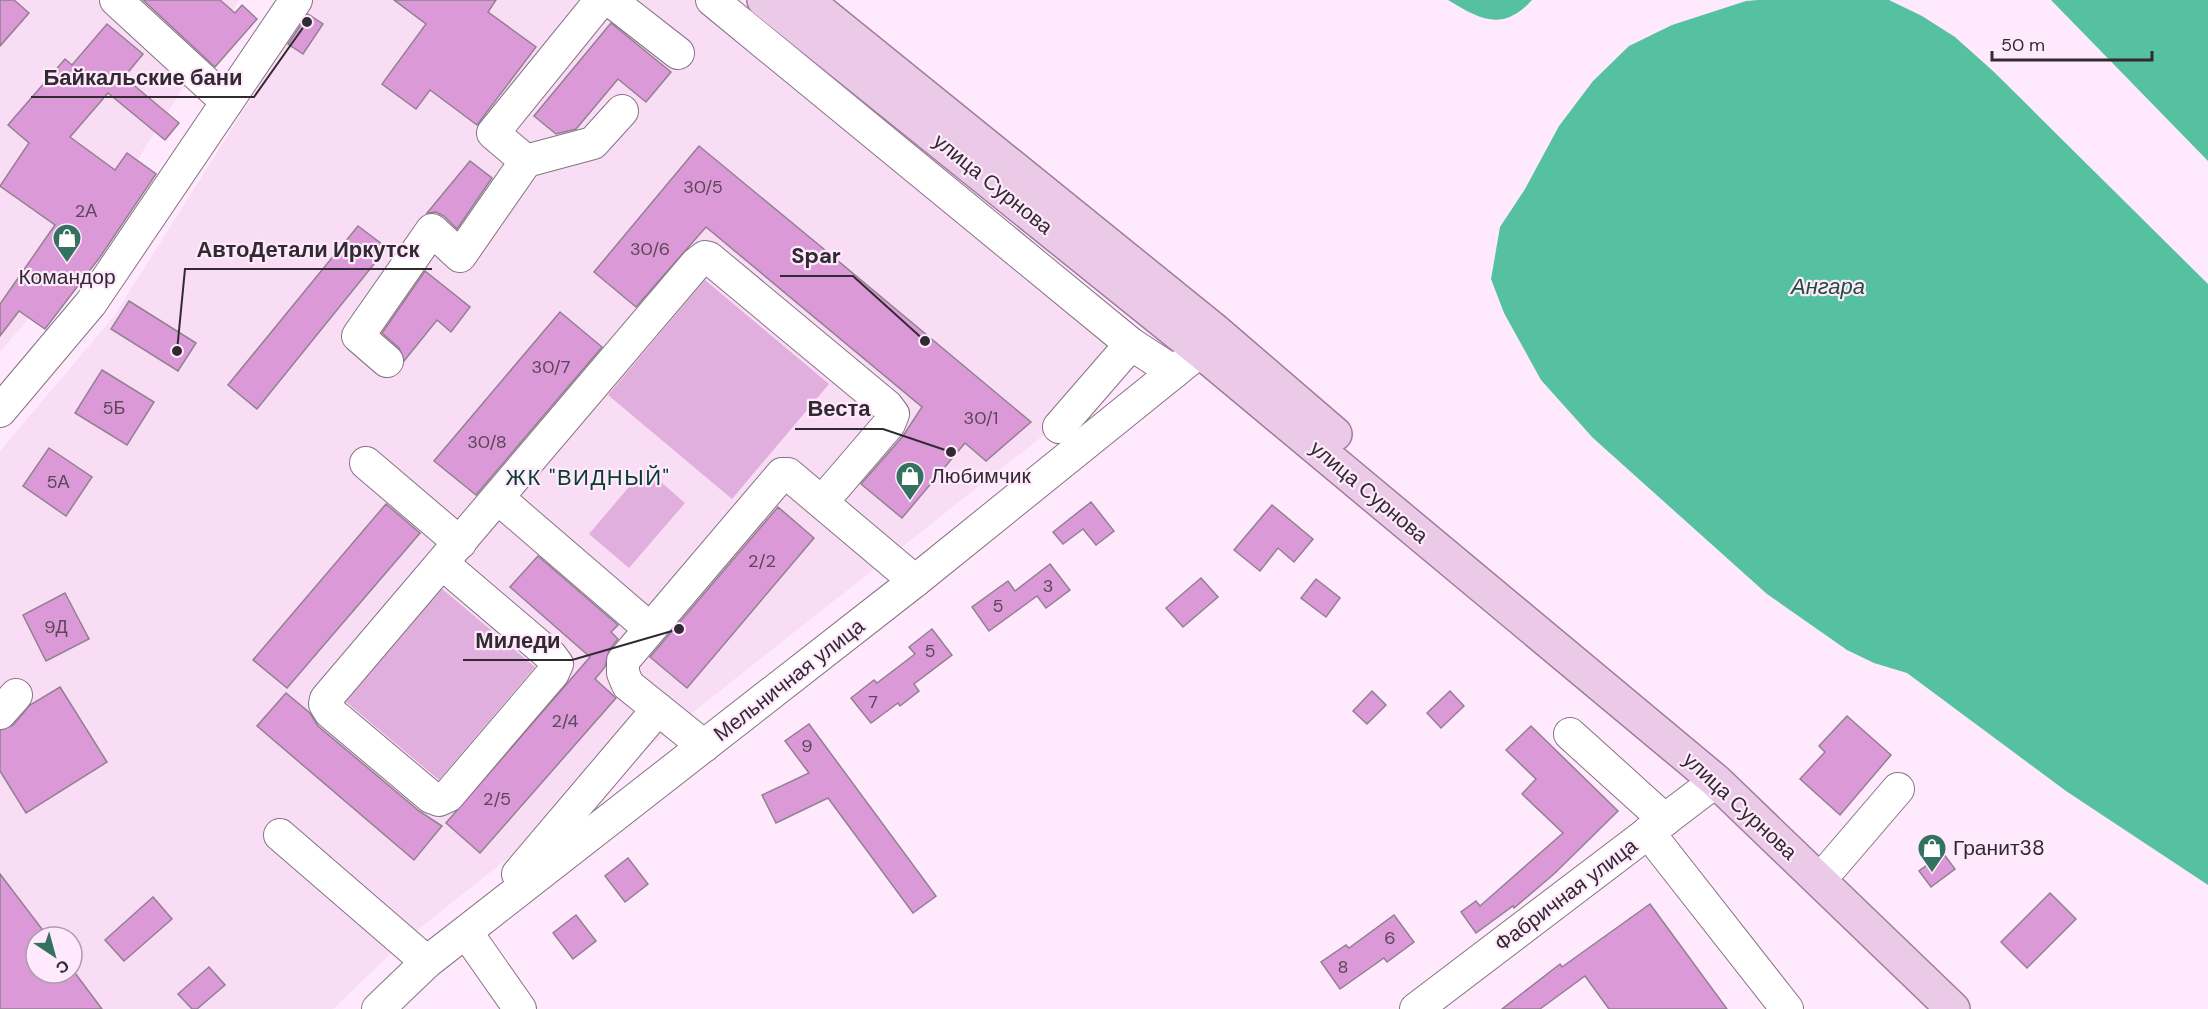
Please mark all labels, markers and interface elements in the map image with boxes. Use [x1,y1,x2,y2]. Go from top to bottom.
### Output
scale bar [1992,24,2152,62]
text: 50 m [2001,33,2045,57]
callout: Байкальские бани [31,57,254,97]
text: Байкальские бани [43,63,243,92]
street label: улица Сурнова [927,127,1059,241]
house number: 30/5 [683,175,723,199]
house number: 2А [75,199,97,223]
shop icon: Командор [51,222,83,264]
callout: АвтоДетали Иркутск [185,229,432,269]
text: АвтоДетали Иркутск [196,235,421,264]
callout: Spar [780,236,853,276]
house number: 30/6 [630,237,670,261]
text: Spar [791,241,841,270]
place label: Командор [18,263,116,291]
water label: Ангара [1789,272,1865,301]
house number: 30/7 [532,355,570,379]
callout: Веста [795,389,883,429]
text: Веста [807,394,871,423]
house number: 5Б [103,396,125,420]
house number: 30/1 [964,406,998,430]
house number: 30/8 [467,430,507,454]
street label: улица Сурнова [1304,434,1434,550]
shop icon: Любимчик [894,460,926,502]
place label: Любимчик [931,462,1031,490]
district label: ЖК "ВИДНЫЙ" [506,463,670,492]
house number: 5А [47,470,70,494]
house number: 2/2 [748,549,776,573]
house number: 3 [1043,574,1053,598]
house number: 5 [993,594,1003,618]
street label: Мельничная улица [708,612,870,748]
house number: 9Д [44,615,68,639]
callout: Миледи [463,620,572,660]
text: Миледи [475,626,561,655]
house number: 5 [925,639,935,663]
house number: 7 [868,690,878,714]
house number: 2/4 [551,709,579,733]
house number: 9 [801,734,813,758]
street label: улица Сурнова [1677,746,1803,866]
house number: 2/5 [483,787,511,811]
street label: Фабричная улица [1489,832,1643,958]
shop icon: Гранит38 [1916,832,1948,874]
place label: Гранит38 [1953,834,2045,862]
north arrow [24,925,84,985]
house number: 6 [1384,926,1396,950]
text: С [51,955,73,979]
house number: 8 [1338,955,1348,979]

